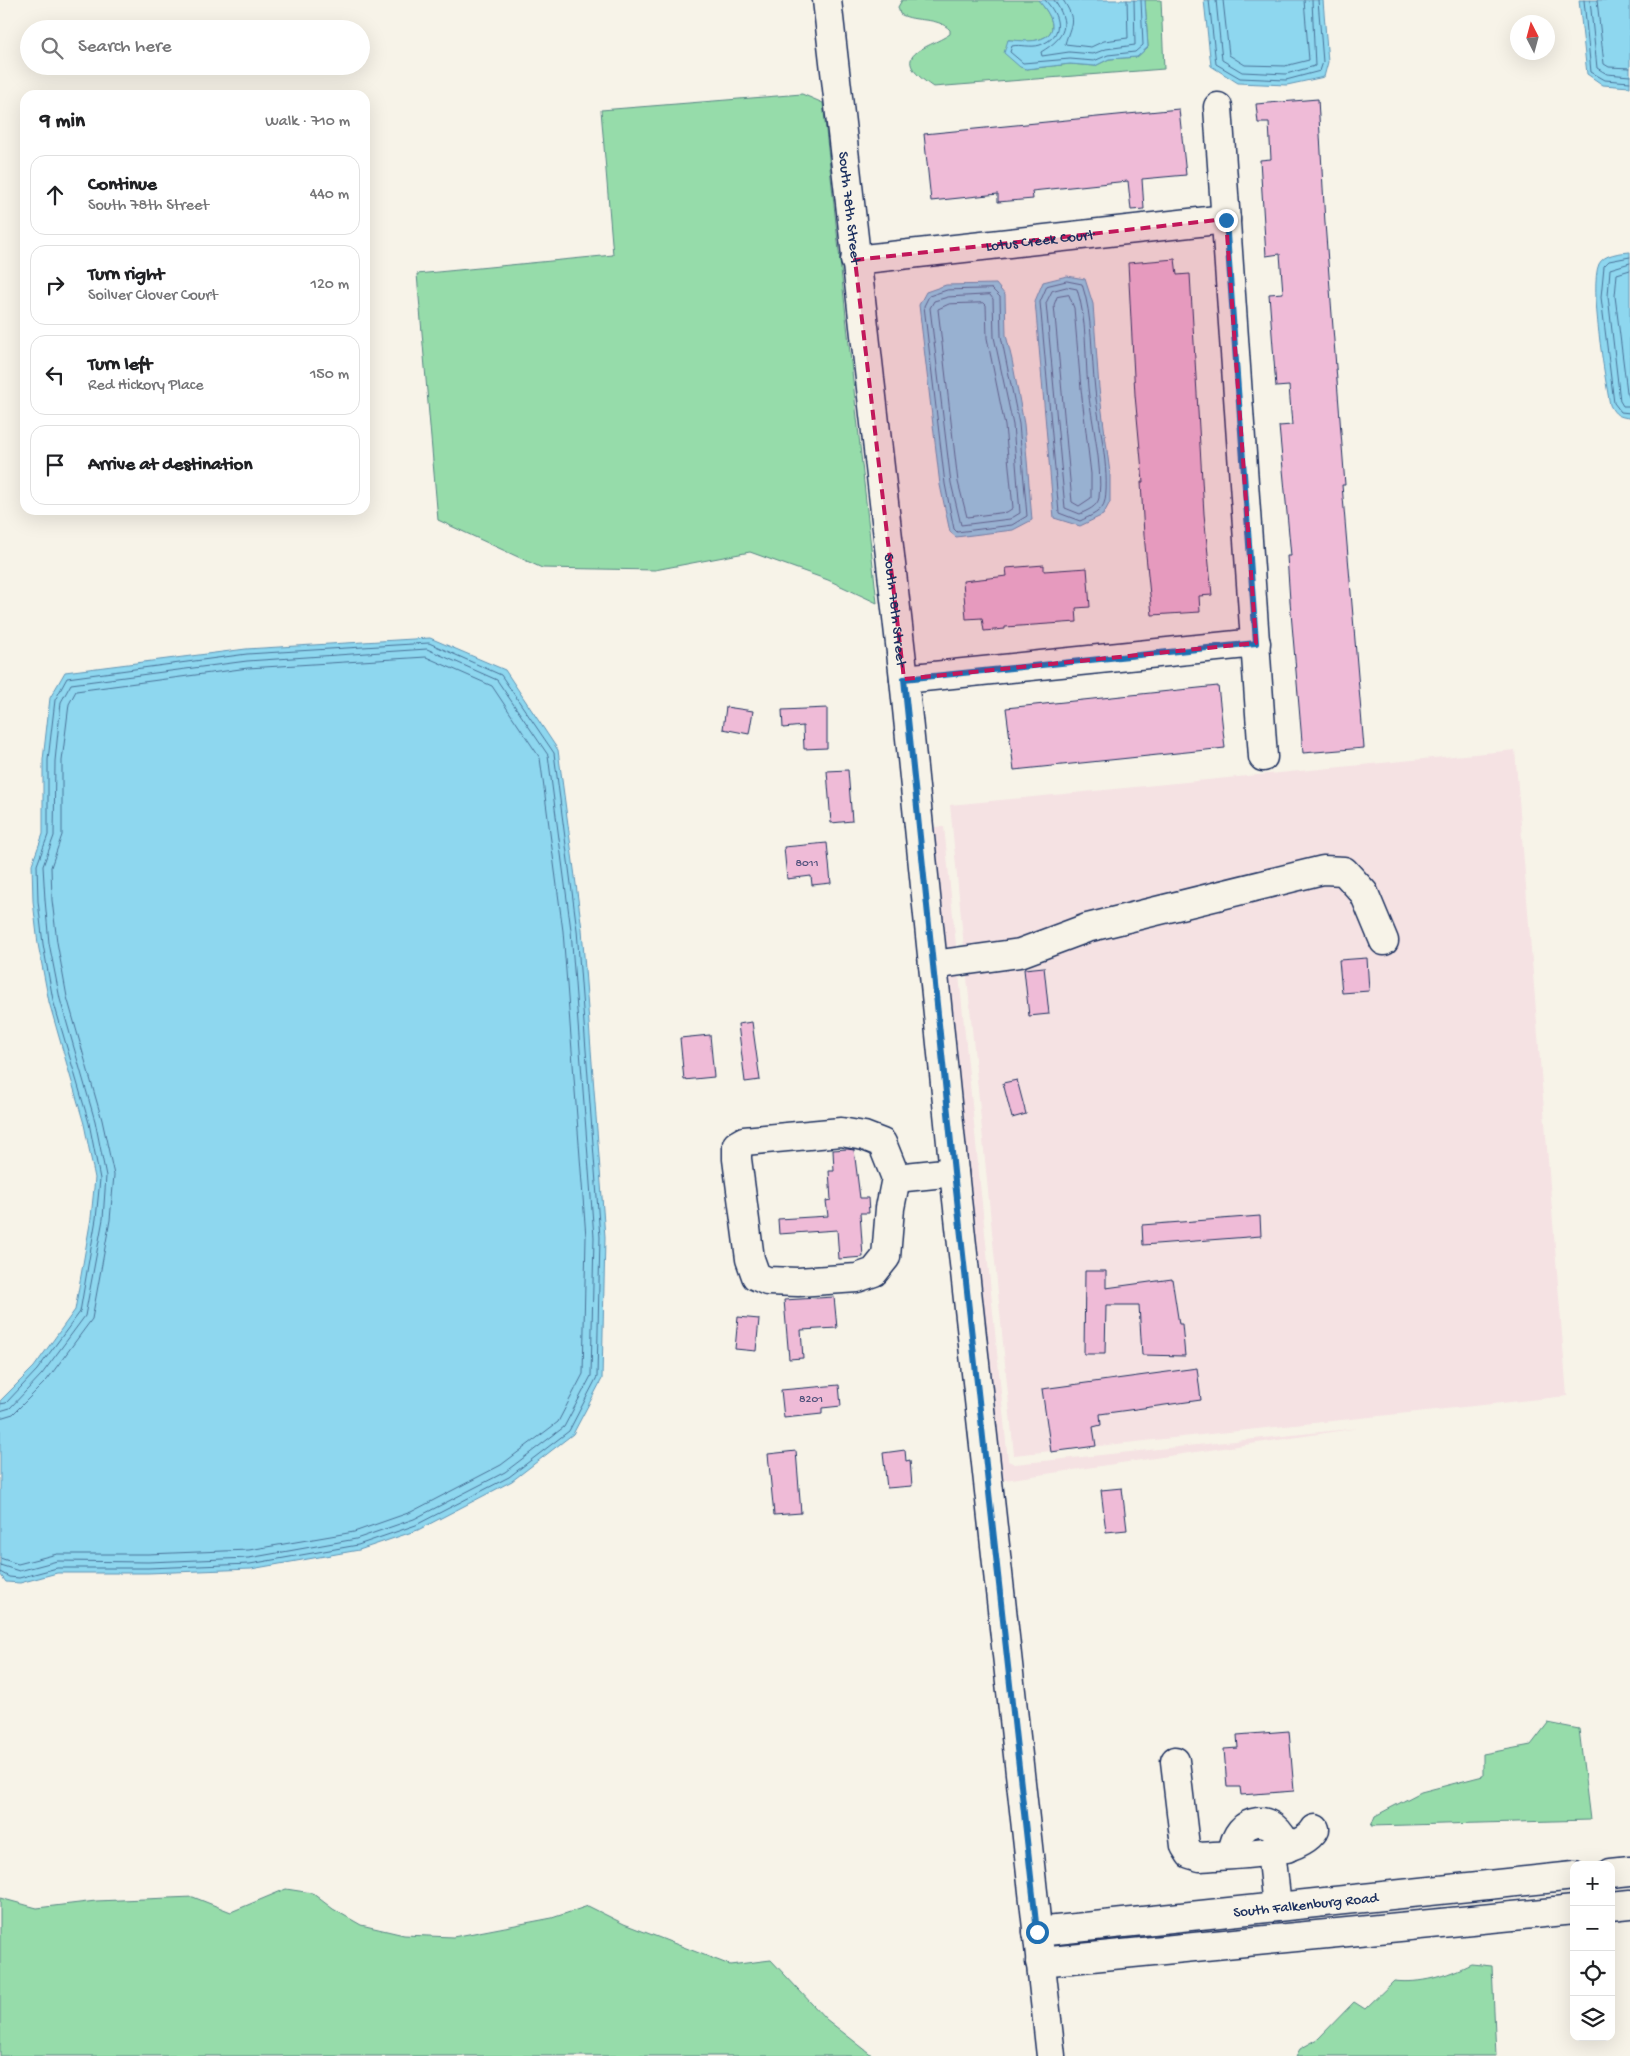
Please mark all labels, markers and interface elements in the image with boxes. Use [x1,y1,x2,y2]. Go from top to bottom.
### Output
north arrow [1510,15,1555,60]
search box [20,20,370,75]
icon: search [38,34,66,62]
text: Search here [78,36,172,59]
text: 9 min [40,110,85,135]
text: Walk · 710 m [265,113,350,132]
street label: South 78th Street [833,151,864,267]
text: Continue [88,174,157,197]
icon: ahead [41,181,69,209]
text: 440 m [310,186,349,205]
text: South 78th Street [88,197,209,216]
route end [1215,209,1238,232]
street label: Lotus Creek Court [985,226,1097,256]
text: Turn right [88,264,164,287]
icon: right [41,271,69,299]
text: 120 m [310,276,349,295]
text: Soilver Clover Court [88,287,217,306]
text: Turn left [88,354,152,377]
icon: left [41,361,69,389]
text: 150 m [310,366,349,385]
text: Red Hickory Place [88,377,204,396]
icon: arrive [41,451,69,479]
text: Arrive at destination [88,454,252,477]
street label: South 78th Street [879,553,910,670]
house number: 8011 [795,857,819,871]
house number: 8201 [799,1393,823,1407]
map controls [1570,1861,1615,2041]
button: + [1570,1861,1615,1906]
street label: South Falkenburg Road [1232,1889,1380,1922]
button: − [1570,1906,1615,1951]
route start [1026,1921,1049,1944]
button: locate [1570,1951,1615,1996]
button: layers [1570,1996,1615,2041]

